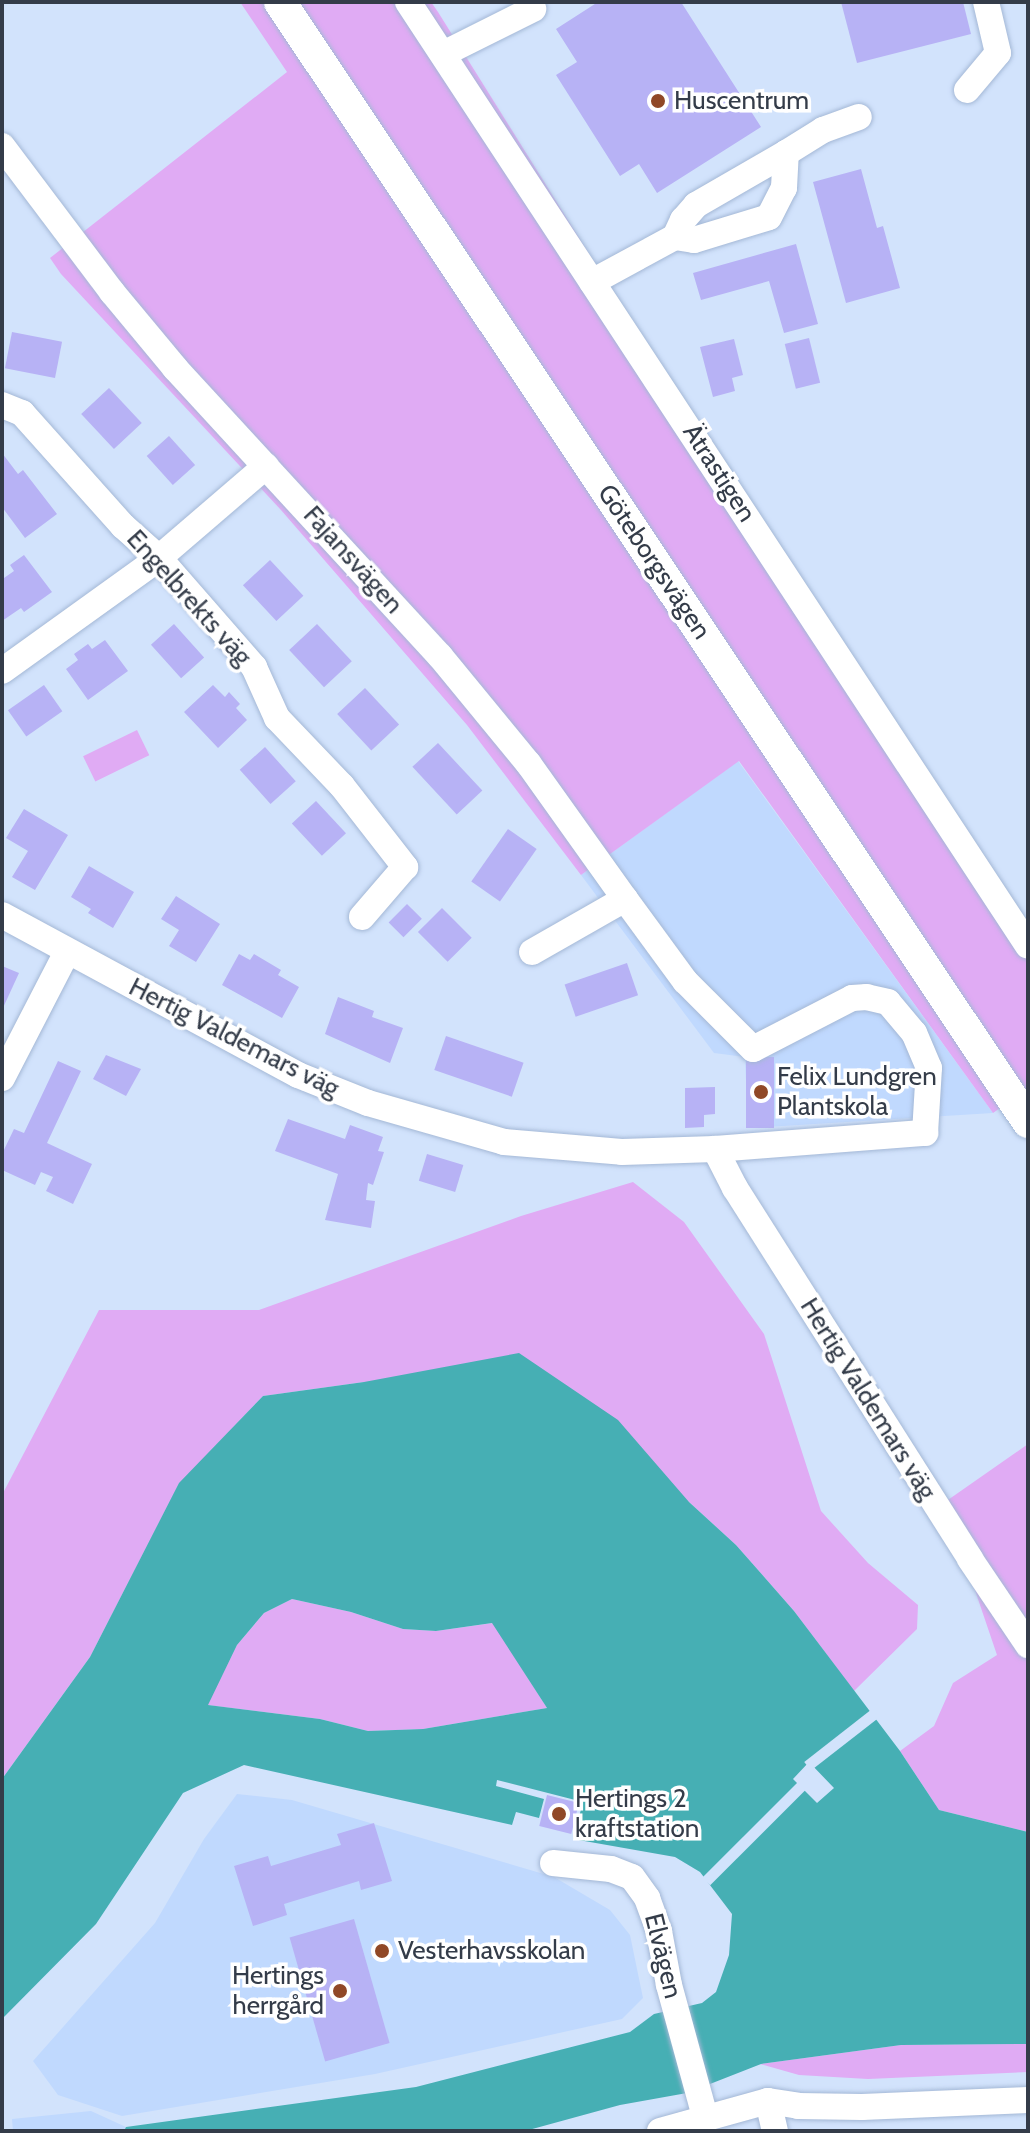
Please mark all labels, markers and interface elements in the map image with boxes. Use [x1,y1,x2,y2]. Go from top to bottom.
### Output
place label: Huscentrum [674,85,809,117]
marker: Huscentrum [649,92,667,110]
street label: Ätrastigen [676,418,762,528]
street label: Göteborgsvägen [591,479,717,645]
street label: Fajansvägen [297,500,409,620]
street label: Engelbrekts väg [120,524,258,672]
street label: Hertig Valdemars väg [124,971,344,1105]
place label: Felix Lundgren Plantskola [777,1061,937,1122]
marker: Felix Lundgren Plantskola [752,1083,770,1101]
street label: Hertig Valdemars väg [793,1292,943,1506]
place label: Hertings 2 kraftstation [575,1783,699,1844]
marker: Hertings 2 kraftstation [550,1805,568,1823]
street label: Elvägen [637,1910,689,2002]
place label: Vesterhavsskolan [398,1935,585,1967]
marker: Vesterhavsskolan [373,1942,391,1960]
place label: Hertings herrgård [232,1960,324,2022]
marker: Hertings herrgård [331,1982,349,2000]

